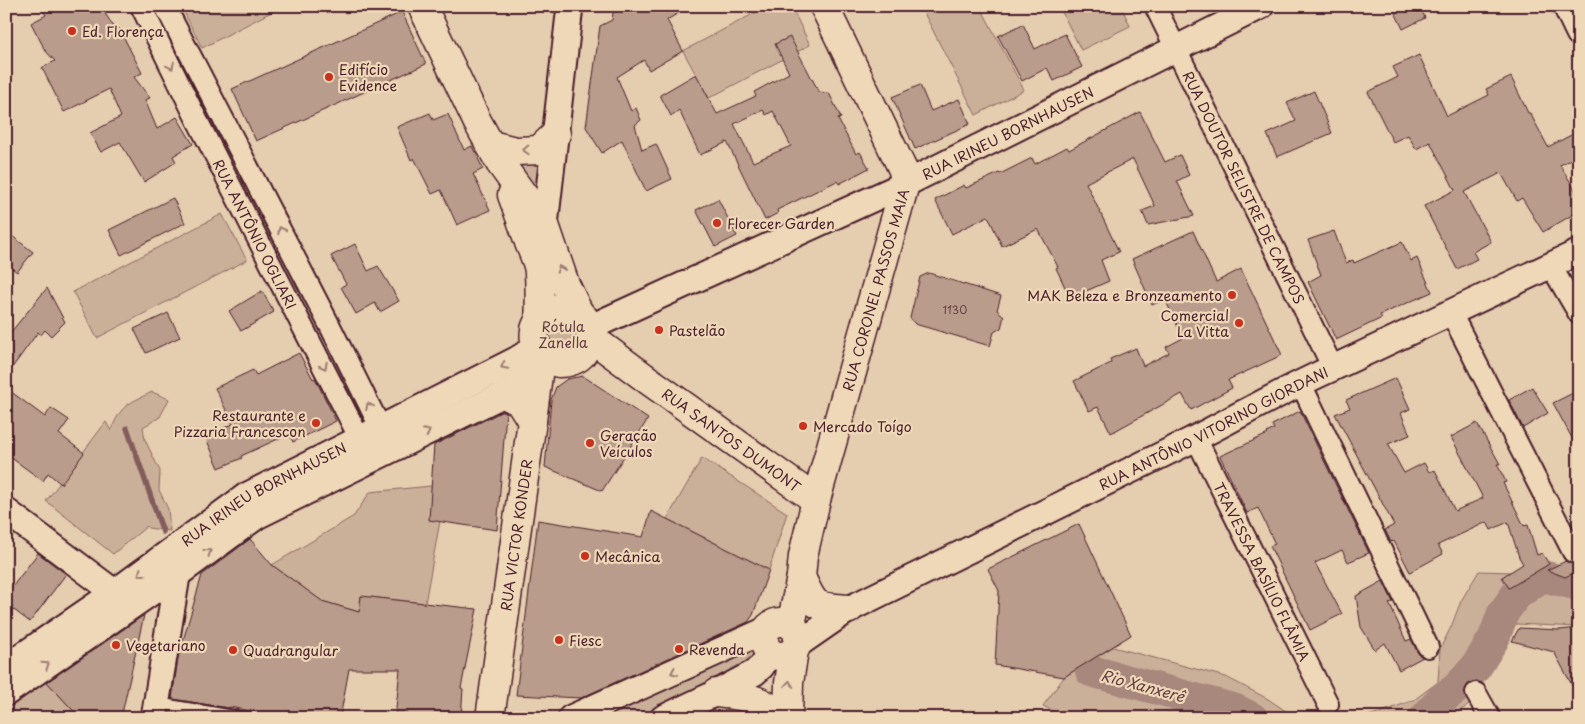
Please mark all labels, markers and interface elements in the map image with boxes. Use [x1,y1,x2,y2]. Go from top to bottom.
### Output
place label: Ed. Florença [82,21,164,42]
marker: Ed. Florença [66,25,78,37]
place label: Edifício Evidence [339,59,397,96]
one-way arrow [164,61,175,70]
street label: RUA DOUTOR SELISTRE DE CAMPOS [1178,67,1310,307]
marker: Edifício Evidence [323,71,335,83]
street label: RUA IRINEU BORNHAUSEN [918,81,1097,184]
one-way arrow [522,145,530,156]
street label: RUA ANTÔNIO OGLIARI [208,155,302,313]
street label: RUA CORONEL PASSOS MAIA [837,186,914,393]
place label: Florecer Garden [727,213,835,234]
marker: Florecer Garden [711,217,723,229]
one-way arrow [277,226,287,235]
one-way arrow [556,266,566,274]
place label: MAK Beleza e Bronzeamento [1027,285,1222,306]
marker: MAK Beleza e Bronzeamento [1226,289,1238,301]
house number: 1130 [943,301,967,318]
place label: Comercial La Vitta [1160,305,1229,342]
park label: Rótula Zanella [538,316,588,353]
marker: Comercial La Vitta [1233,317,1245,329]
place label: Pastelão [669,320,725,341]
marker: Pastelão [653,324,665,336]
one-way arrow [500,360,509,370]
one-way arrow [318,361,328,370]
street label: RUA ANTÔNIO VITORINO GIORDANI [1095,361,1331,495]
street label: RUA SANTOS DUMONT [658,383,806,497]
one-way arrow [365,402,376,411]
place label: Restaurante e Pizzaria Francescon [174,405,306,442]
place label: Mercado Toígo [813,416,912,437]
marker: Restaurante e Pizzaria Francescon [310,417,322,429]
marker: Mercado Toígo [797,420,809,432]
place label: Geração Veículos [600,425,657,462]
one-way arrow [421,428,430,438]
street label: RUA IRINEU BORNHAUSEN [176,437,350,551]
marker: Geração Veículos [584,437,596,449]
street label: RUA VICTOR KONDER [495,457,537,612]
street label: TRAVESSA BASÍLIO FLÂMIA [1209,478,1316,665]
place label: Mecânica [595,546,660,567]
one-way arrow [202,549,212,558]
marker: Mecânica [579,550,591,562]
one-way arrow [138,567,147,575]
place label: Fiesc [569,630,602,651]
marker: Fiesc [553,634,565,646]
place label: Vegetariano [126,635,206,656]
marker: Vegetariano [110,639,122,651]
place label: Revenda [689,639,745,660]
place label: Quadrangular [243,640,339,661]
marker: Revenda [673,643,685,655]
marker: Quadrangular [227,644,239,656]
one-way arrow [40,662,50,671]
water label: Rio Xanxerê [1099,663,1189,708]
one-way arrow [670,665,679,676]
one-way arrow [783,679,794,687]

